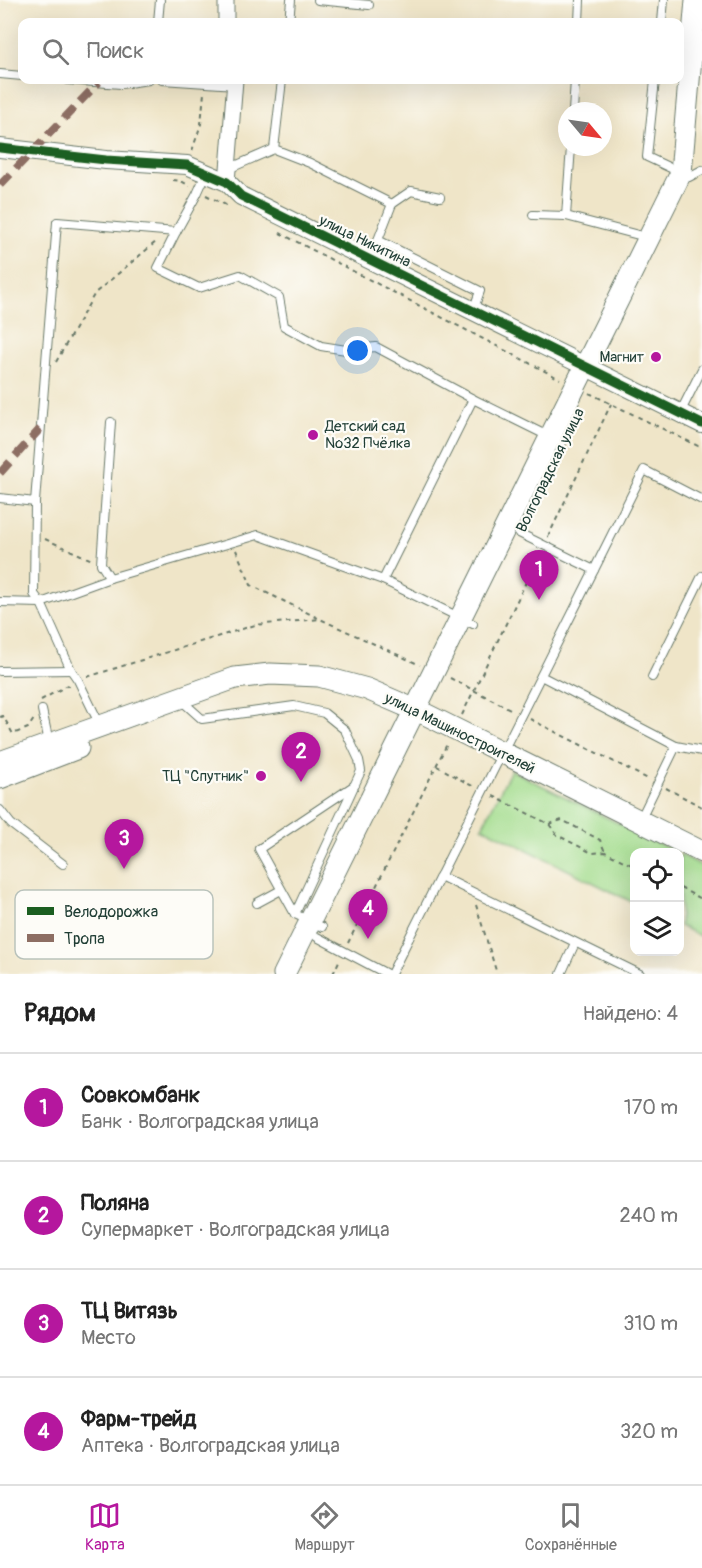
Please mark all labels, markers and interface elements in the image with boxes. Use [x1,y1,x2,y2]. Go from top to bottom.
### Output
search box [18,18,684,84]
icon: search [39,35,72,68]
text: Поиск [87,37,144,65]
north arrow [558,102,612,156]
street label: улица Никитина [315,211,414,272]
your location [343,336,372,365]
place label: Магнит [599,348,644,367]
marker: Магнит [649,350,663,364]
street label: Волгоградская улица [512,405,589,535]
place label: Детский сад №32 Пчёлка [324,417,411,453]
marker: Детский сад №32 Пчёлка [306,428,320,442]
pin: 1 [520,550,558,600]
street label: улица Машиностроителей [380,688,538,778]
pin: 2 [282,732,320,782]
place label: ТЦ "Спутник" [162,767,249,786]
marker: ТЦ "Спутник" [254,769,268,783]
pin: 3 [104,820,144,869]
map controls [630,848,684,956]
button: locate [630,848,684,902]
legend [15,890,213,959]
pin: 4 [348,890,388,939]
text: Велодорожка [64,902,158,922]
button: layers [630,902,684,956]
text: Тропа [64,929,105,949]
text: Рядом [24,997,96,1029]
text: Найдено: 4 [583,1001,678,1026]
text: Совкомбанк [81,1081,200,1109]
text: 1 [40,1095,47,1120]
text: 170 m [624,1095,678,1120]
text: Банк · Волгоградская улица [81,1109,319,1134]
text: Поляна [81,1189,149,1217]
text: 2 [38,1203,49,1228]
text: 240 m [619,1203,678,1228]
text: Супермаркет · Волгоградская улица [81,1217,390,1242]
text: ТЦ Витязь [81,1297,178,1325]
text: 3 [38,1311,49,1336]
text: 310 m [623,1311,678,1336]
text: Место [81,1325,136,1350]
text: Фарм-трейд [81,1405,196,1433]
text: 4 [38,1419,49,1444]
text: 320 m [620,1419,678,1444]
text: Аптека · Волгоградская улица [81,1433,340,1458]
tab: Карта [85,1499,125,1555]
tab: Маршрут [295,1499,355,1555]
tab: Сохранённые [525,1499,617,1555]

